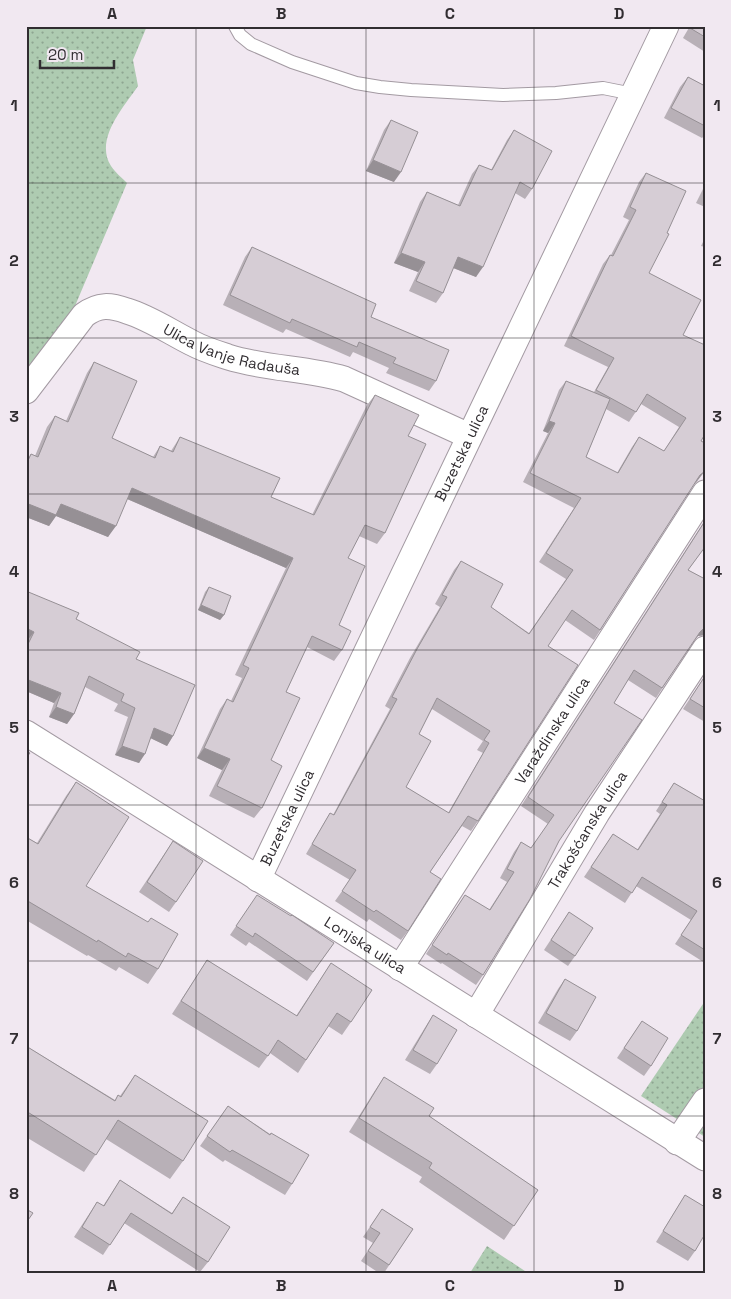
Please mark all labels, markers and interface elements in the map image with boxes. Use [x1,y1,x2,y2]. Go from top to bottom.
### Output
text: A [107,3,117,24]
text: B [276,3,286,24]
text: C [445,3,455,24]
text: D [614,3,624,24]
scale bar [40,38,114,70]
text: 20 m [48,45,83,64]
text: 1 [10,95,18,116]
text: 1 [713,95,721,116]
text: 2 [9,250,19,271]
text: 2 [712,250,722,271]
street label: Ulica Vanje Radauša [160,319,302,379]
street label: Buzetska ulica [430,401,493,504]
text: 3 [9,406,19,427]
text: 3 [712,406,722,427]
text: 4 [9,561,19,582]
text: 4 [712,561,722,582]
street label: Varaždinska ulica [510,673,594,788]
text: 5 [9,717,19,738]
text: 5 [712,717,722,738]
street label: Buzetska ulica [256,766,318,869]
street label: Trakošćanska ulica [543,767,631,893]
text: 6 [9,872,19,893]
text: 6 [712,872,722,893]
street label: Lonjska ulica [321,912,410,978]
text: 7 [10,1028,19,1049]
text: 7 [713,1028,722,1049]
text: 8 [9,1183,19,1204]
text: 8 [712,1183,722,1204]
text: A [107,1275,117,1296]
text: B [276,1275,286,1296]
text: C [445,1275,455,1296]
text: D [614,1275,624,1296]

